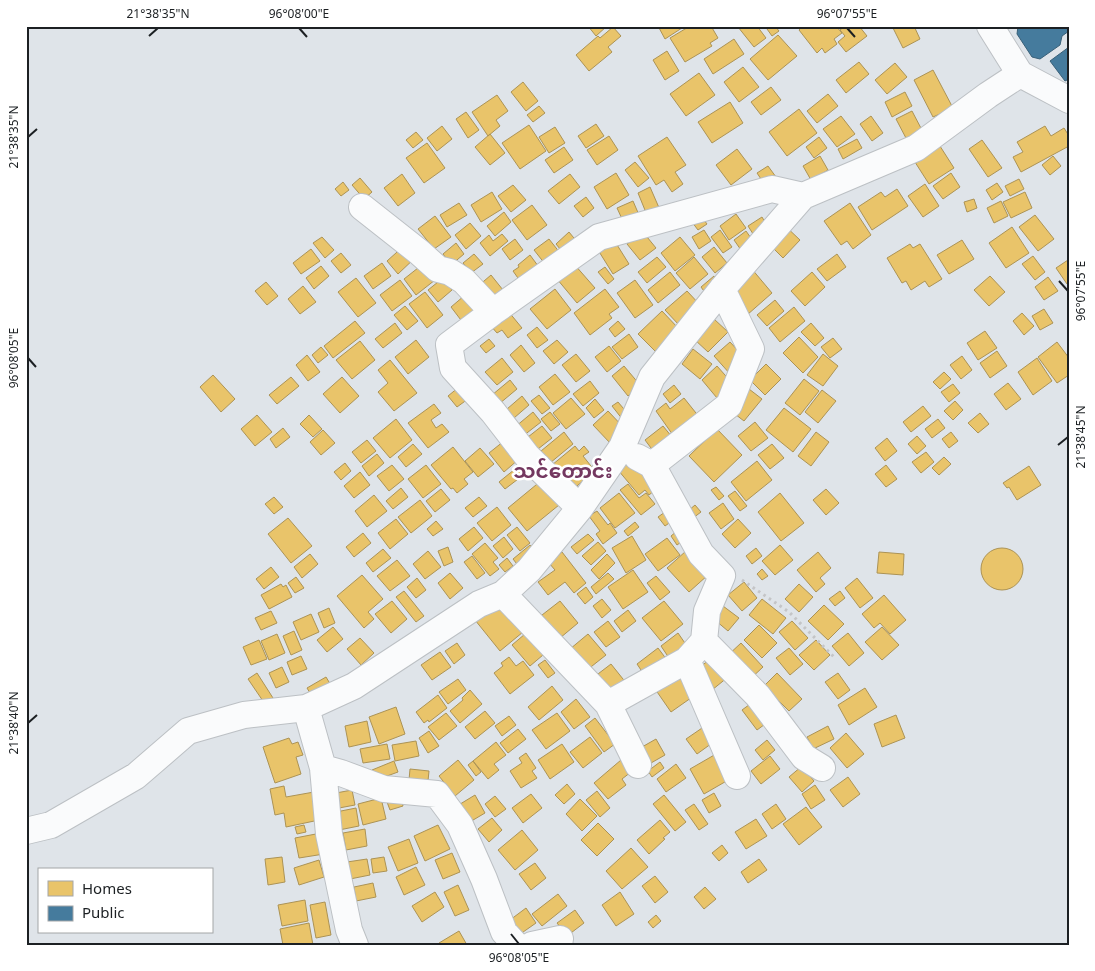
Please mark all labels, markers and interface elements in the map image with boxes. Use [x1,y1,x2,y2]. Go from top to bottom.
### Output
text: 21°38'35"N [126,5,190,22]
text: 96°08'00"E [269,5,329,22]
text: 96°07'55"E [817,5,877,22]
text: 21°38'35"N [5,105,22,169]
text: 96°07'55"E [1072,261,1089,321]
text: 96°08'05"E [5,328,22,388]
text: 21°38'45"N [1072,405,1089,469]
district label: သင်တောင်း [513,457,613,484]
text: 21°38'40"N [5,691,22,755]
legend [38,868,212,934]
text: Homes [82,878,132,898]
text: Public [82,902,125,922]
text: 96°08'05"E [489,949,549,966]

